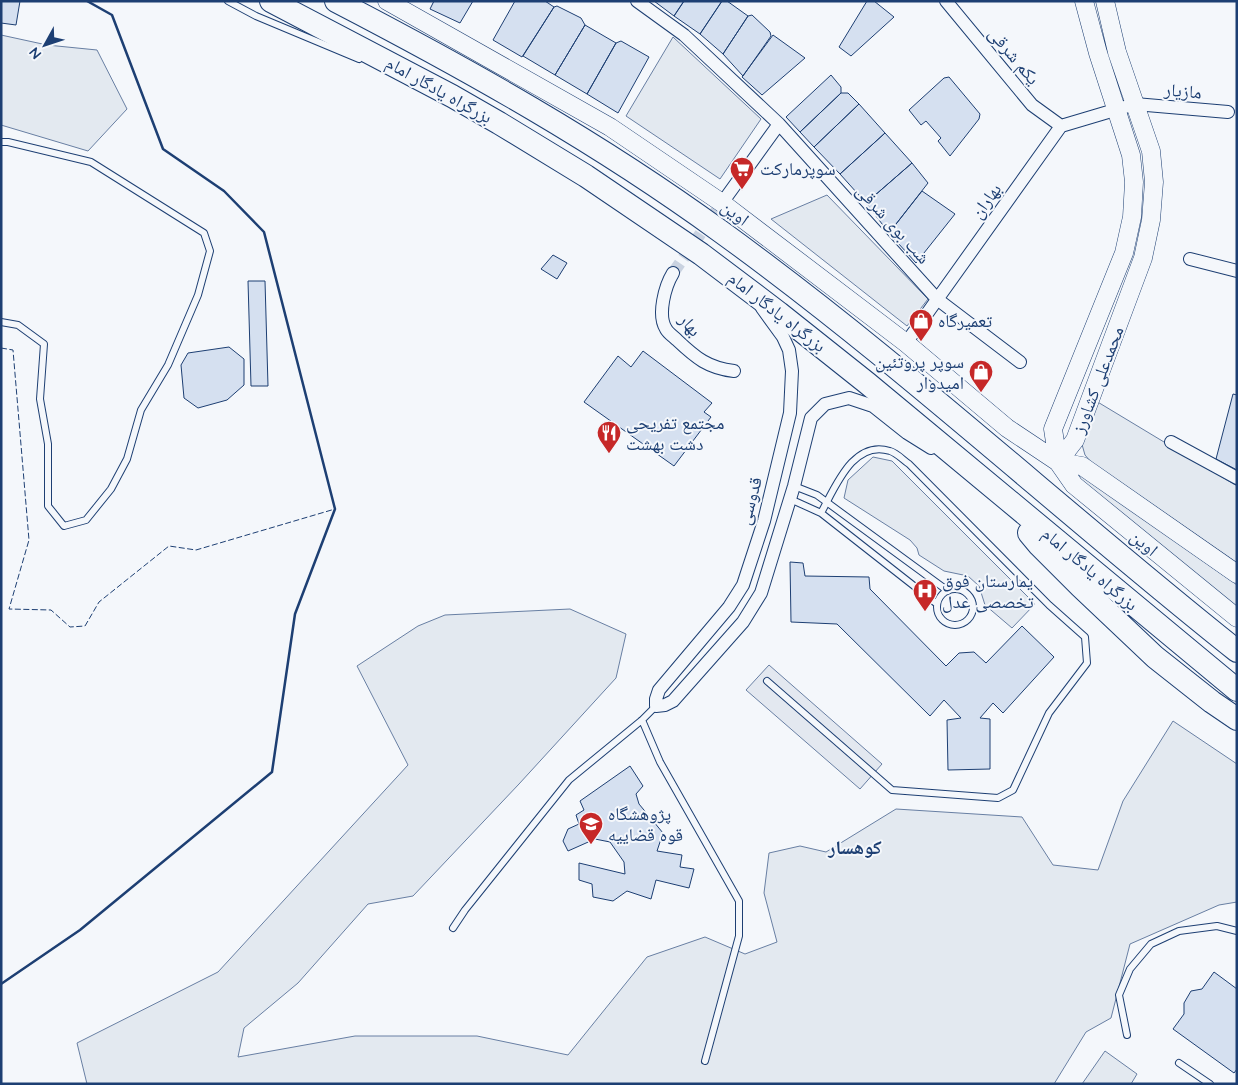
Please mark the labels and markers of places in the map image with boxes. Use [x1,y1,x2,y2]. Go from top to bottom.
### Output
supermarket icon: سوپرمارکت [729,156,755,190]
place label: سوپرمارکت [760,157,836,180]
shop icon: تعمیرگاه [908,308,934,342]
place label: تعمیرگاه [938,309,992,332]
place label: سوپر پروتئین امیدوار [875,350,964,394]
shop icon: سوپر پروتئین امیدوار [968,359,994,393]
place label: مجتمع تفریحی دشت بهشت [626,411,725,455]
restaurant icon: مجتمع تفریحی دشت بهشت [596,420,622,454]
place label: یمارستان فوق تخصصی عدل [942,569,1034,613]
hospital icon: یمارستان فوق تخصصی عدل [912,578,938,612]
place label: پژوهشگاه قوه قضاییه [608,802,683,846]
school or university icon: پژوهشگاه قوه قضاییه [578,811,604,845]

